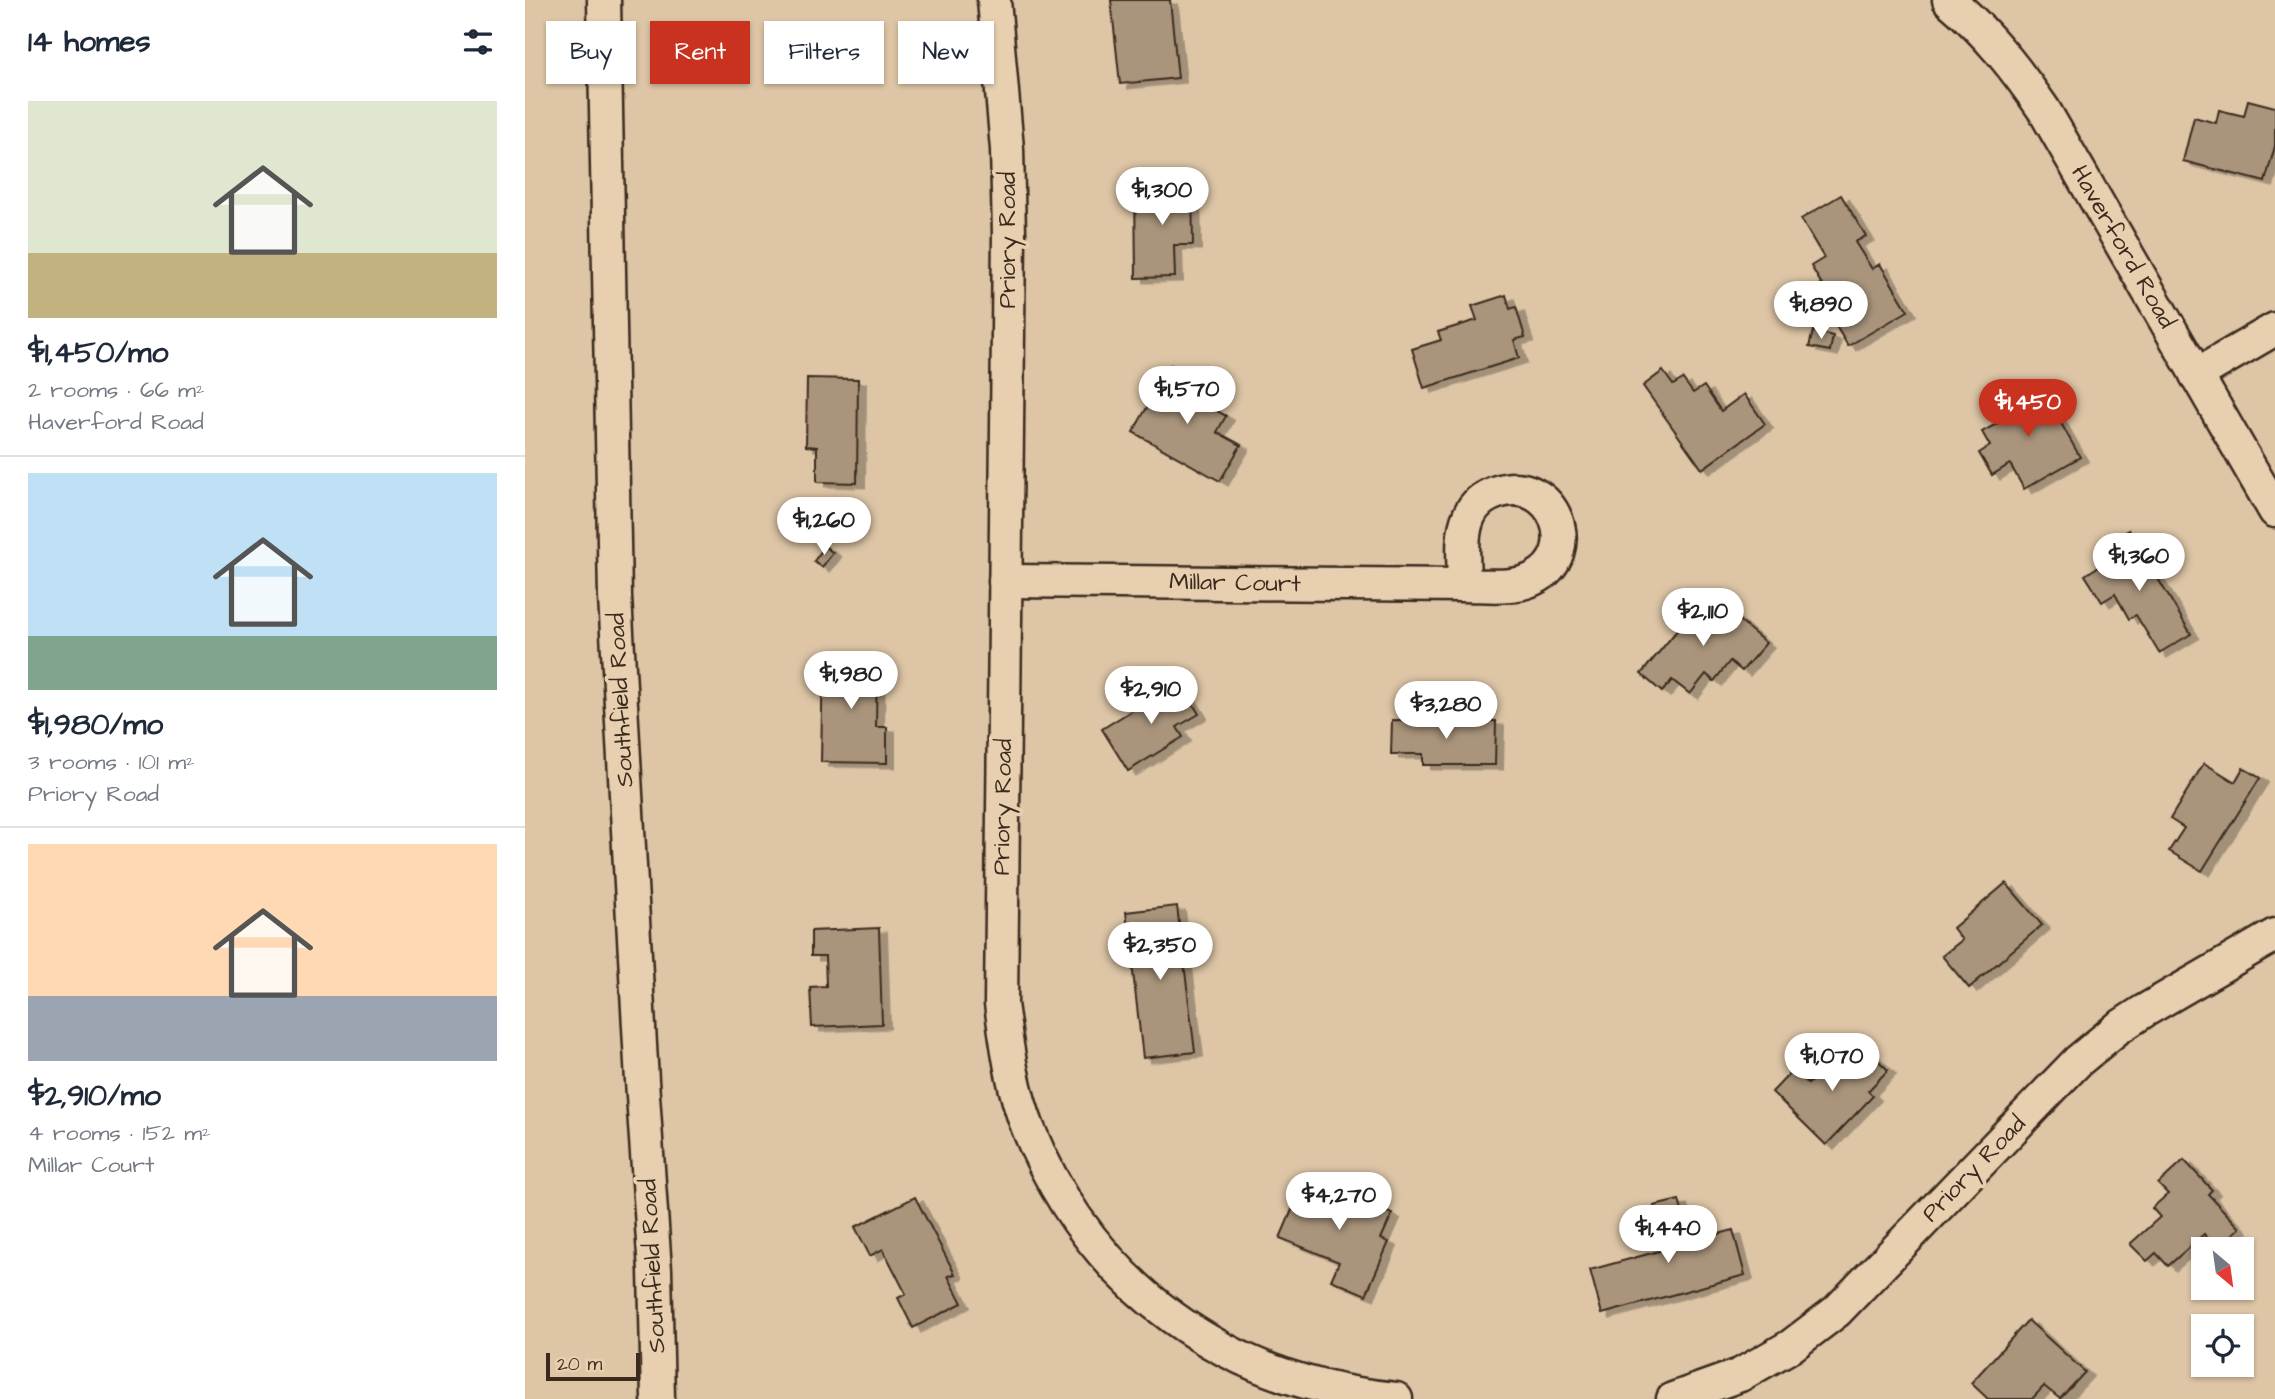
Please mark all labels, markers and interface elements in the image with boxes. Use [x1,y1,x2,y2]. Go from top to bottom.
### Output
text: 14 homes [28,21,151,63]
chip: Buy [546,21,636,84]
chip: Rent [650,21,750,84]
chip: Filters [764,21,884,84]
chip: New [898,21,994,84]
icon: filters [459,23,497,61]
icon: home [200,147,326,273]
street label: Haverford Road [2062,159,2184,335]
pin: $1,300 [1105,168,1219,227]
street label: Priory Road [991,172,1026,308]
text: $1,300 [1132,174,1192,206]
pin: $1,890 [1764,282,1878,341]
text: $1,890 [1790,288,1852,320]
text: $1,450/mo [28,332,168,374]
pin: $1,570 [1130,366,1244,426]
text: $1,570 [1155,373,1219,405]
text: 2 rooms · 66 m² [28,374,205,406]
pin: $1,450 [1971,380,2085,439]
text: $1,450 [1995,386,2061,418]
text: Haverford Road [28,406,204,438]
pin: $1,260 [767,498,881,557]
text: $1,260 [793,504,855,536]
icon: home [200,519,326,645]
pin: $1,360 [2082,534,2196,593]
text: $1,360 [2109,540,2169,572]
street label: Millar Court [1169,565,1301,601]
pin: $2,110 [1646,588,1760,648]
text: $2,110 [1678,595,1728,627]
street label: Southfield Road [599,612,643,788]
pin: $1,980 [794,652,908,711]
text: $1,980 [820,658,882,690]
pin: $2,910 [1094,666,1208,726]
text: $2,910 [1121,673,1181,705]
pin: $3,280 [1389,682,1503,741]
text: $3,280 [1410,688,1482,720]
text: $1,980/mo [28,704,163,746]
street label: Priory Road [985,738,1022,876]
text: 3 rooms · 101 m² [28,746,195,778]
text: Priory Road [28,778,159,810]
icon: home [200,890,326,1016]
pin: $2,350 [1103,922,1217,982]
text: $2,350 [1124,929,1196,961]
pin: $1,070 [1775,1034,1889,1093]
text: $1,070 [1800,1040,1864,1072]
text: $2,910/mo [28,1075,161,1117]
street label: Priory Road [1914,1108,2034,1231]
text: 4 rooms · 152 m² [28,1117,211,1149]
text: Millar Court [28,1149,154,1181]
pin: $4,270 [1282,1172,1396,1232]
street label: Southfield Road [631,1178,675,1354]
text: $4,270 [1302,1179,1376,1211]
pin: $1,440 [1611,1206,1725,1265]
text: $1,440 [1635,1212,1701,1244]
north arrow [2191,1237,2254,1300]
map controls [2191,1237,2254,1377]
button: locate [2191,1314,2254,1377]
scale bar [546,1350,641,1382]
text: 20 m [557,1351,602,1378]

